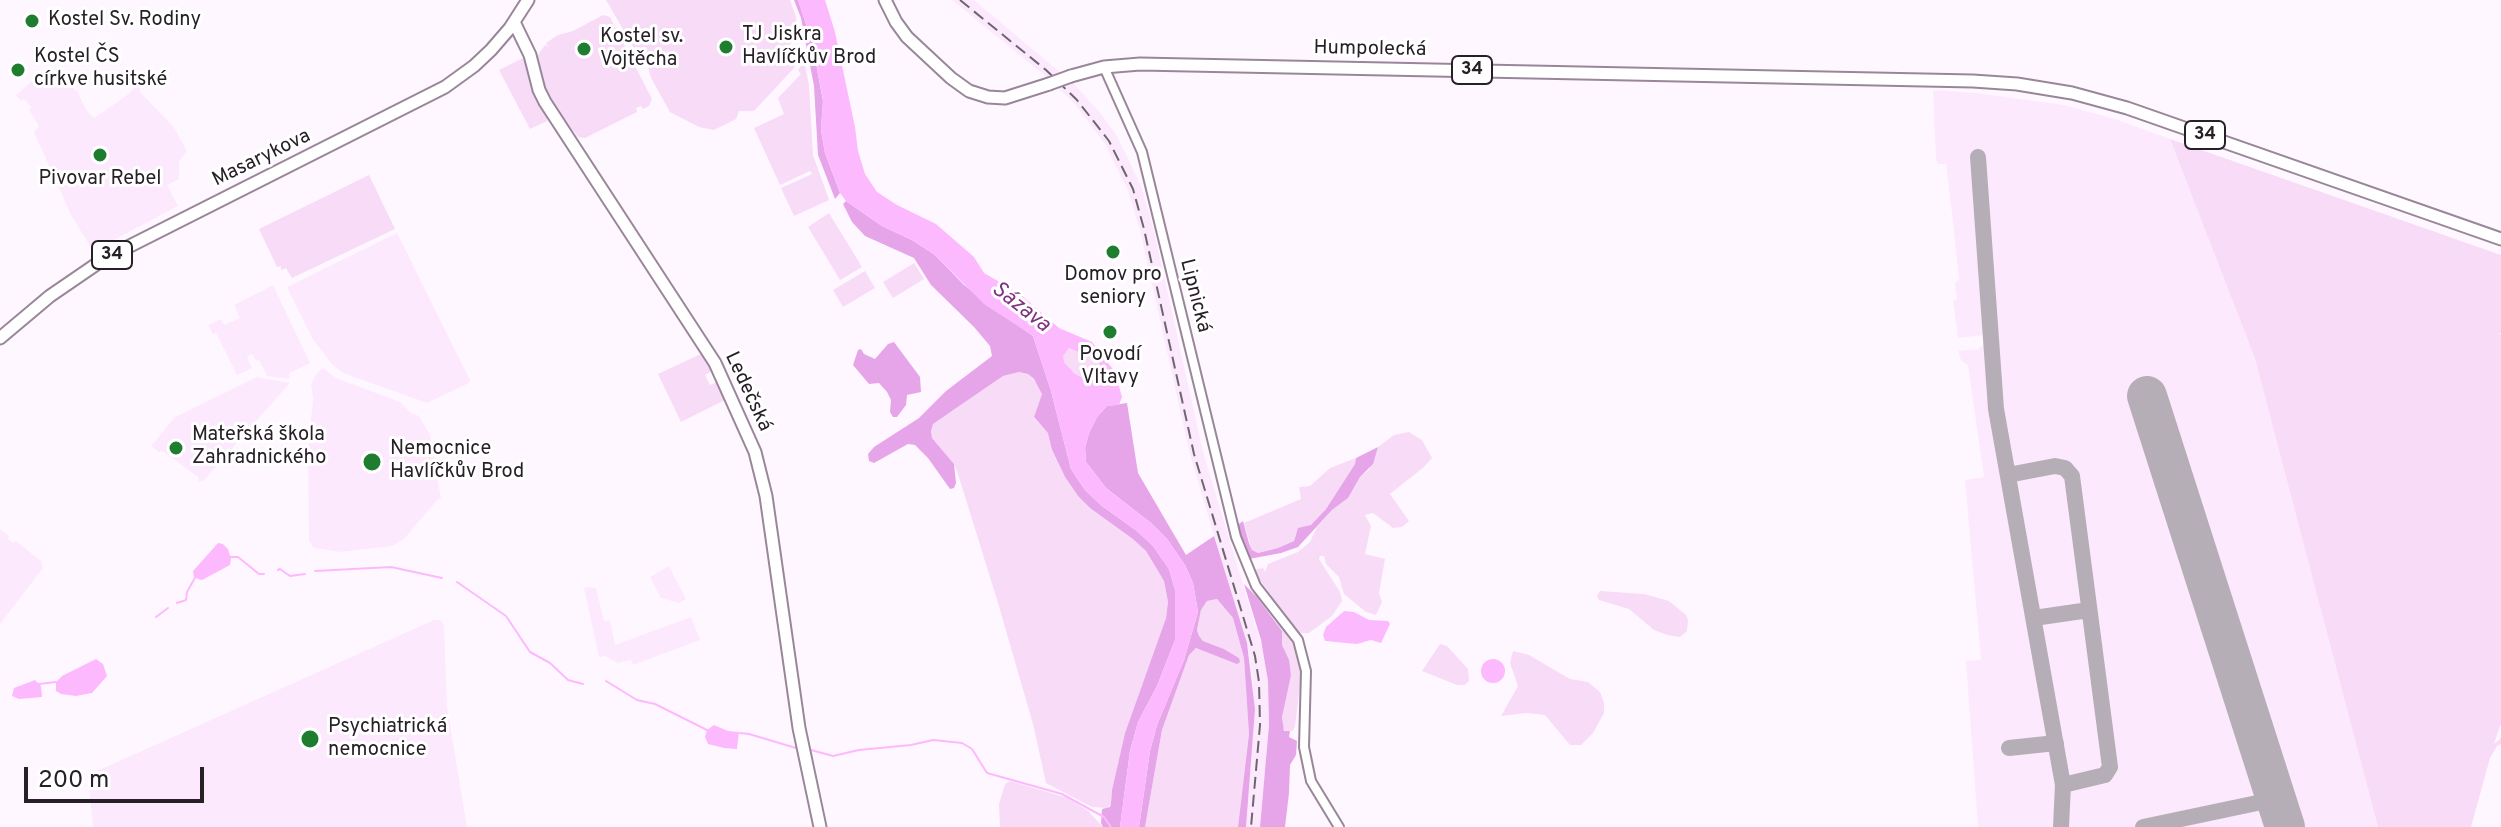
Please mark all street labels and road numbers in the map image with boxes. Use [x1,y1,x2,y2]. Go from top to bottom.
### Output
street label: Humpolecká [1313,37,1427,63]
road number: 34 [1452,56,1492,84]
road number: 34 [2185,121,2225,149]
street label: Masarykova [209,125,315,193]
road number: 34 [92,241,132,269]
street label: Lipnická [1173,257,1215,335]
street label: Ledečská [718,348,776,436]

